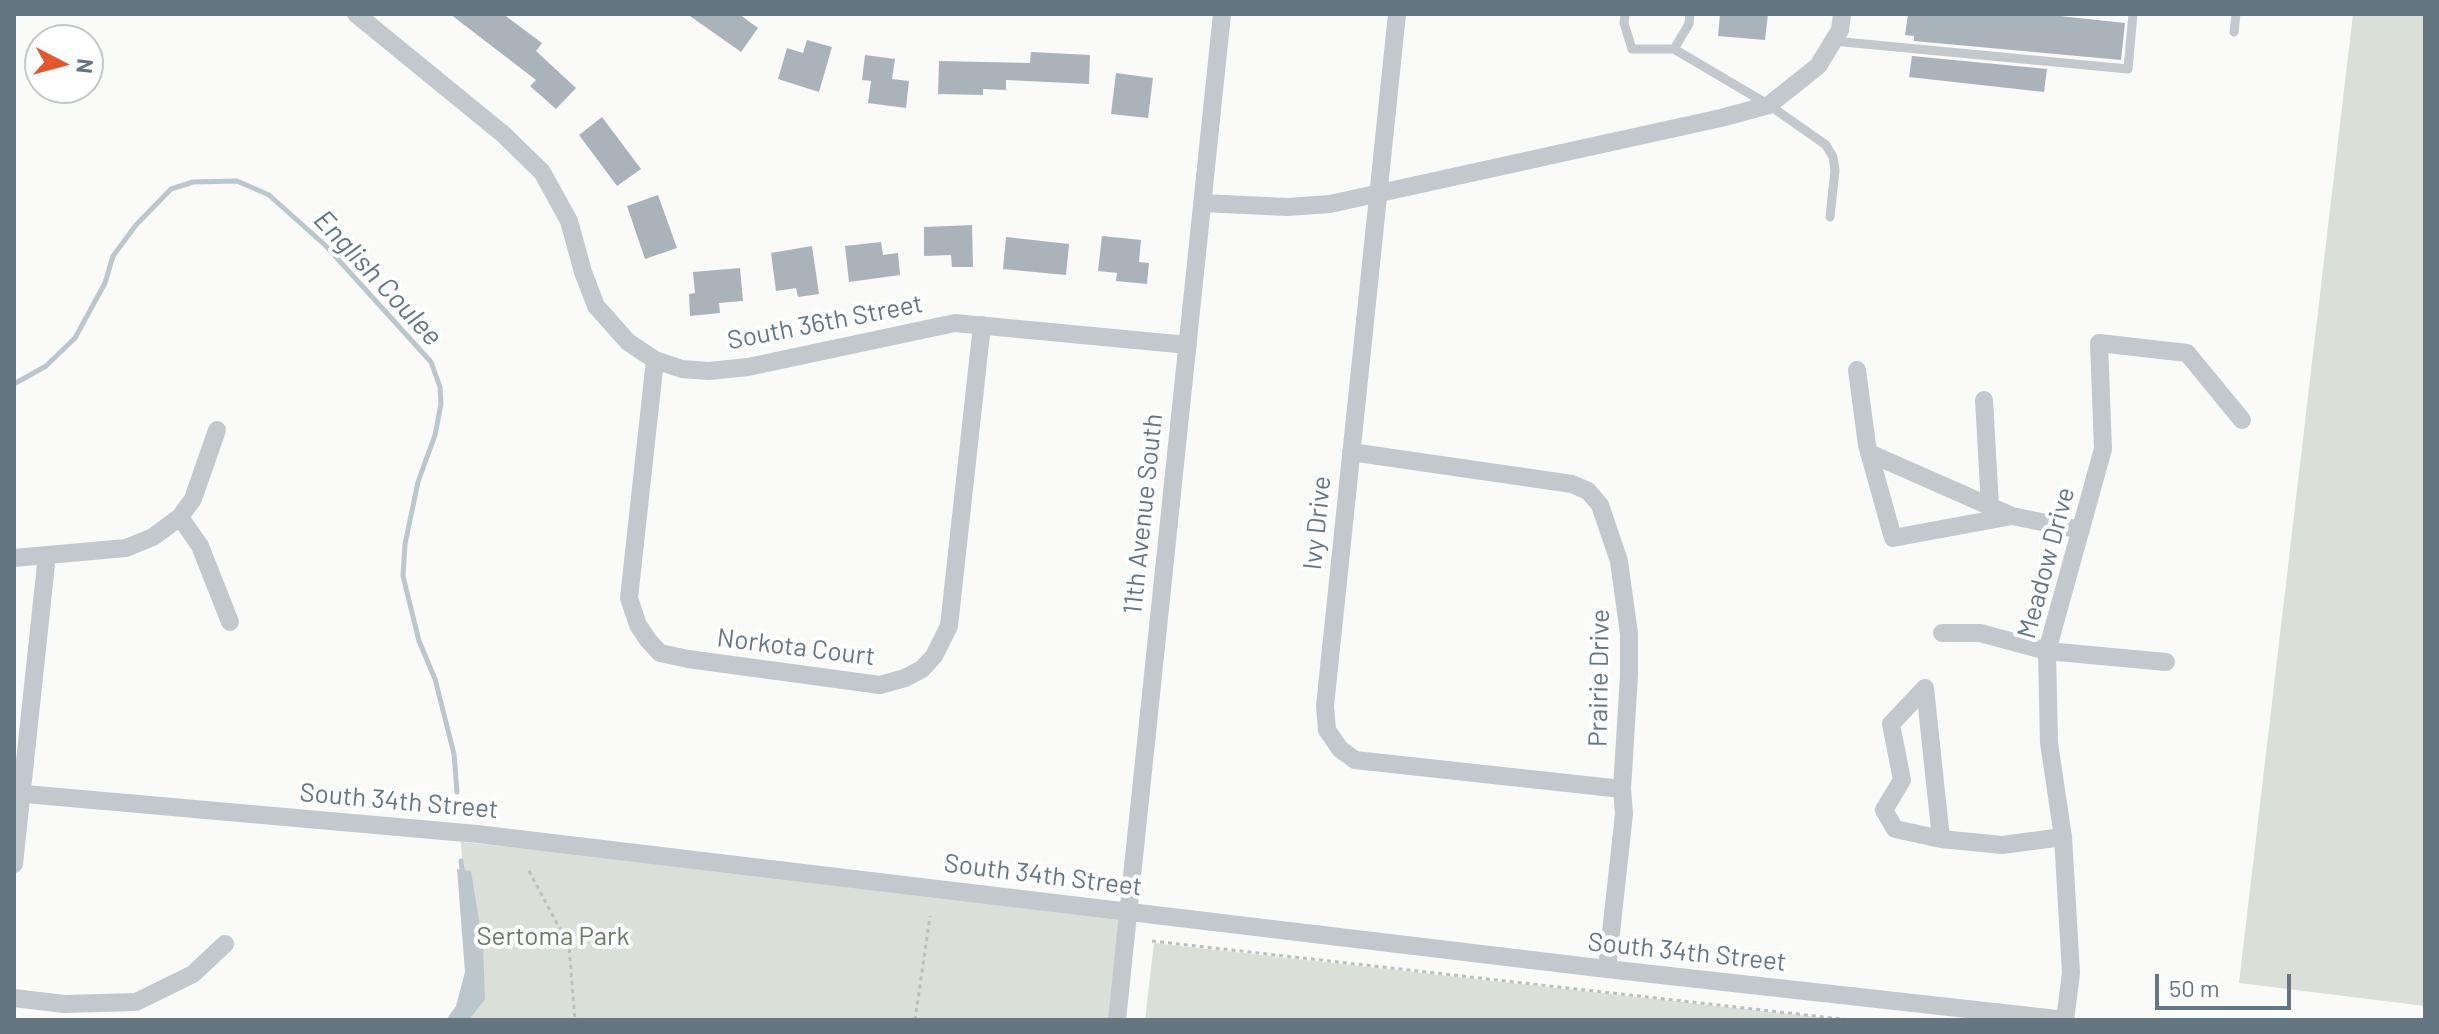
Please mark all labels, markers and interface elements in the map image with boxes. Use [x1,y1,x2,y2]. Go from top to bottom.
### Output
north arrow [24,24,104,104]
text: N [72,58,100,75]
water label: English Coulee [307,203,449,353]
street label: South 36th Street [725,288,925,356]
street label: 11th Avenue South [1117,412,1169,616]
street label: Ivy Drive [1297,475,1337,571]
street label: Meadow Drive [2011,484,2081,642]
street label: Prairie Drive [1582,609,1616,747]
street label: Norkota Court [715,622,877,672]
street label: South 34th Street [298,777,500,825]
street label: South 34th Street [942,847,1144,903]
park label: Sertoma Park [476,920,630,952]
street label: South 34th Street [1586,926,1788,978]
scale bar [2159,958,2295,1008]
text: 50 m [2169,973,2220,1002]

